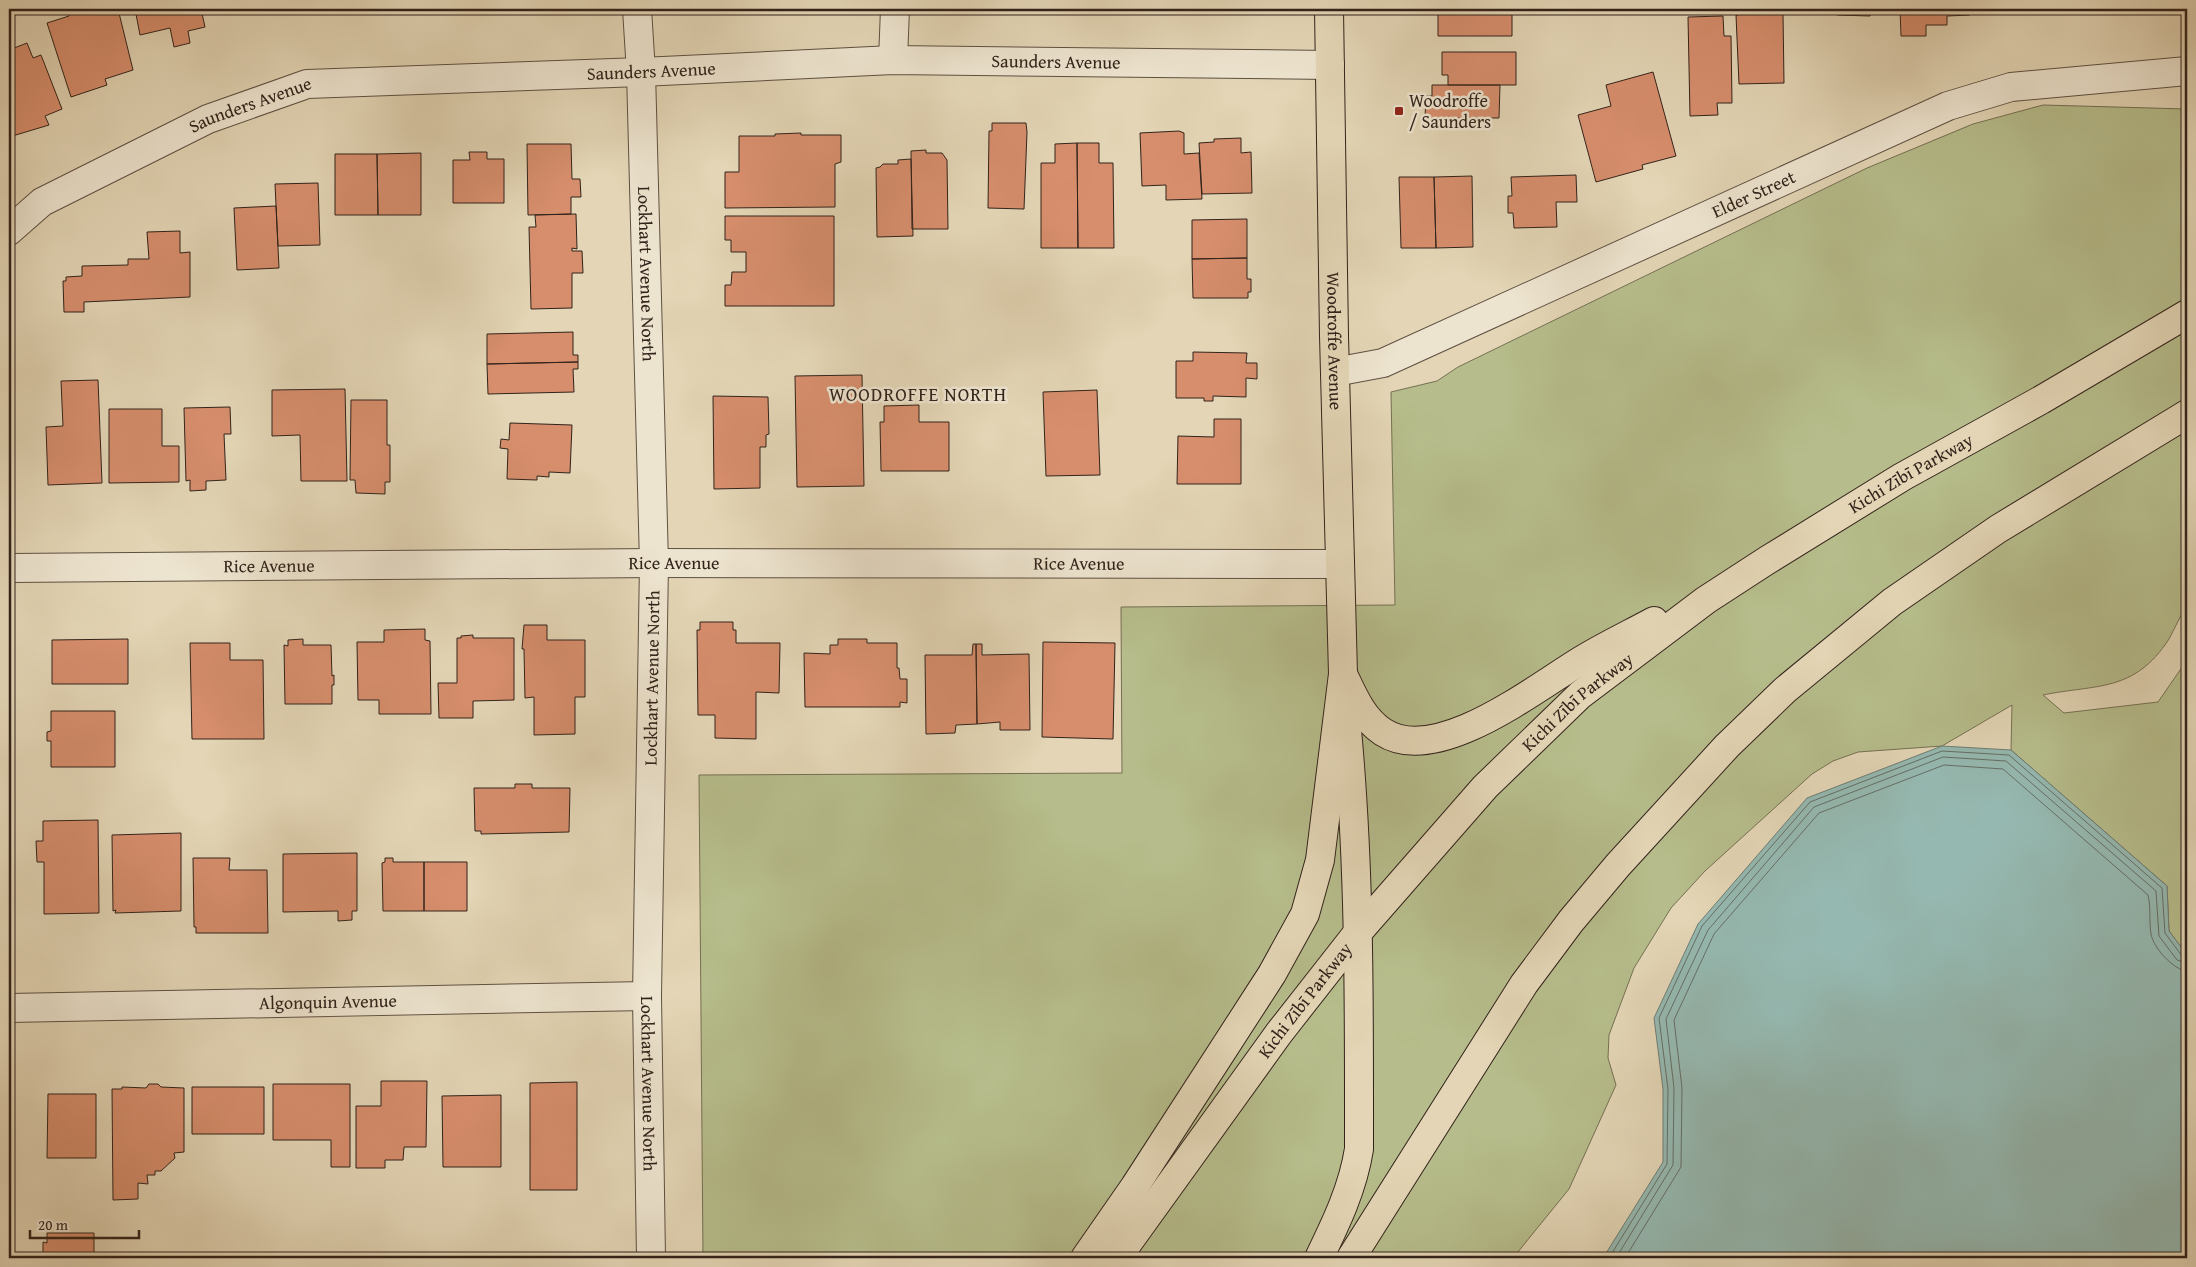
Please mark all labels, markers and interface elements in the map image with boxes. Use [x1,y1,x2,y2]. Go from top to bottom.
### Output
street label: Saunders Avenue [991,47,1121,76]
street label: Saunders Avenue [586,54,716,87]
street label: Saunders Avenue [184,69,315,140]
place label: Woodroffe / Saunders [1409,87,1491,135]
marker: Woodroffe / Saunders [1393,105,1405,117]
street label: Elder Street [1707,163,1800,225]
street label: Lockhart Avenue North [631,186,663,362]
street label: Woodroffe Avenue [1320,272,1350,410]
district label: WOODROFFE NORTH [829,380,1007,408]
street label: Kichi Zībī Parkway [1843,426,1978,520]
street label: Rice Avenue [628,549,720,576]
street label: Rice Avenue [1033,550,1125,577]
street label: Rice Avenue [223,552,315,579]
street label: Lockhart Avenue North [636,590,667,766]
street label: Kichi Zībī Parkway [1515,645,1639,758]
street label: Kichi Zībī Parkway [1251,936,1358,1064]
street label: Algonquin Avenue [259,987,397,1016]
street label: Lockhart Avenue North [634,996,664,1172]
scale bar [30,1207,139,1239]
text: 20 m [38,1214,69,1235]

